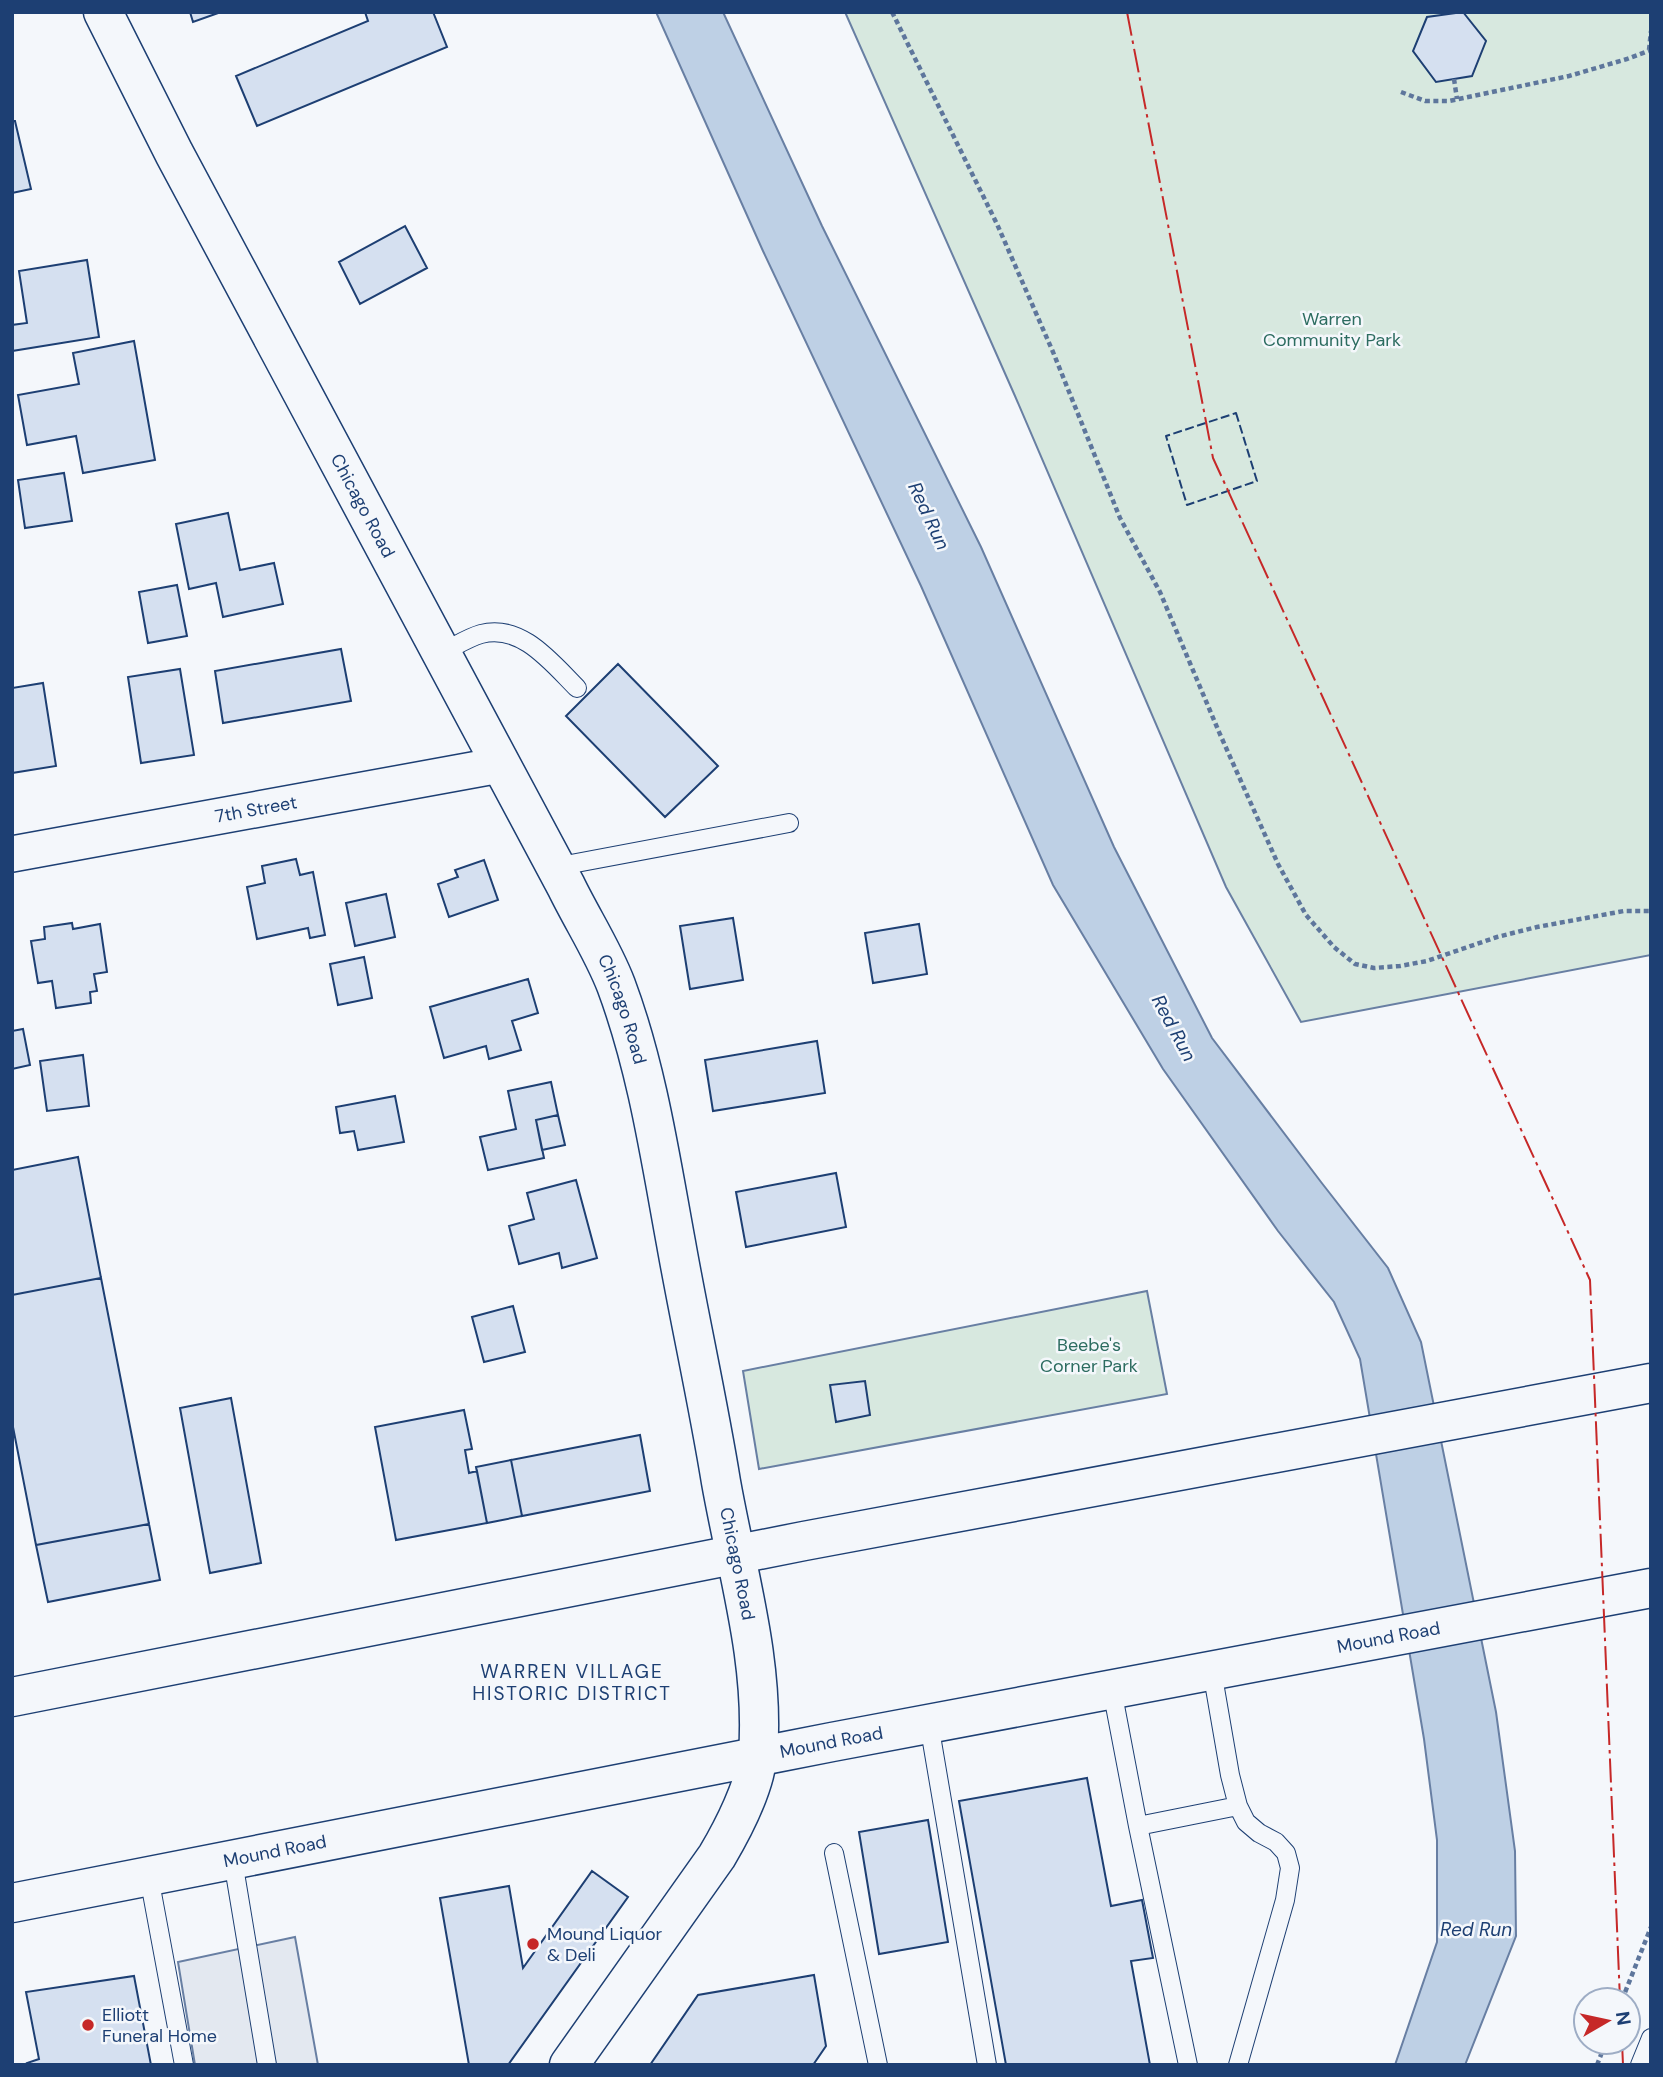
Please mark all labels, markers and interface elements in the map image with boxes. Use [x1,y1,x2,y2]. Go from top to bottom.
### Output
park label: Warren Community Park [1263,307,1401,352]
street label: Chicago Road [325,450,400,562]
water label: Red Run [902,478,956,554]
street label: 7th Street [213,790,299,829]
street label: Chicago Road [592,950,652,1067]
water label: Red Run [1146,990,1202,1066]
park label: Beebe's Corner Park [1040,1333,1138,1378]
street label: Chicago Road [714,1505,760,1622]
street label: Mound Road [1335,1616,1442,1659]
district label: WARREN VILLAGE HISTORIC DISTRICT [472,1659,672,1706]
street label: Mound Road [778,1721,885,1764]
street label: Mound Road [221,1830,329,1873]
water label: Red Run [1440,1917,1512,1942]
place label: Mound Liquor & Deli [547,1922,663,1967]
marker: Mound Liquor & Deli [525,1936,541,1952]
north arrow [1572,1986,1642,2056]
place label: Elliott Funeral Home [102,2003,217,2048]
text: N [1610,2010,1637,2027]
marker: Elliott Funeral Home [80,2017,96,2033]

